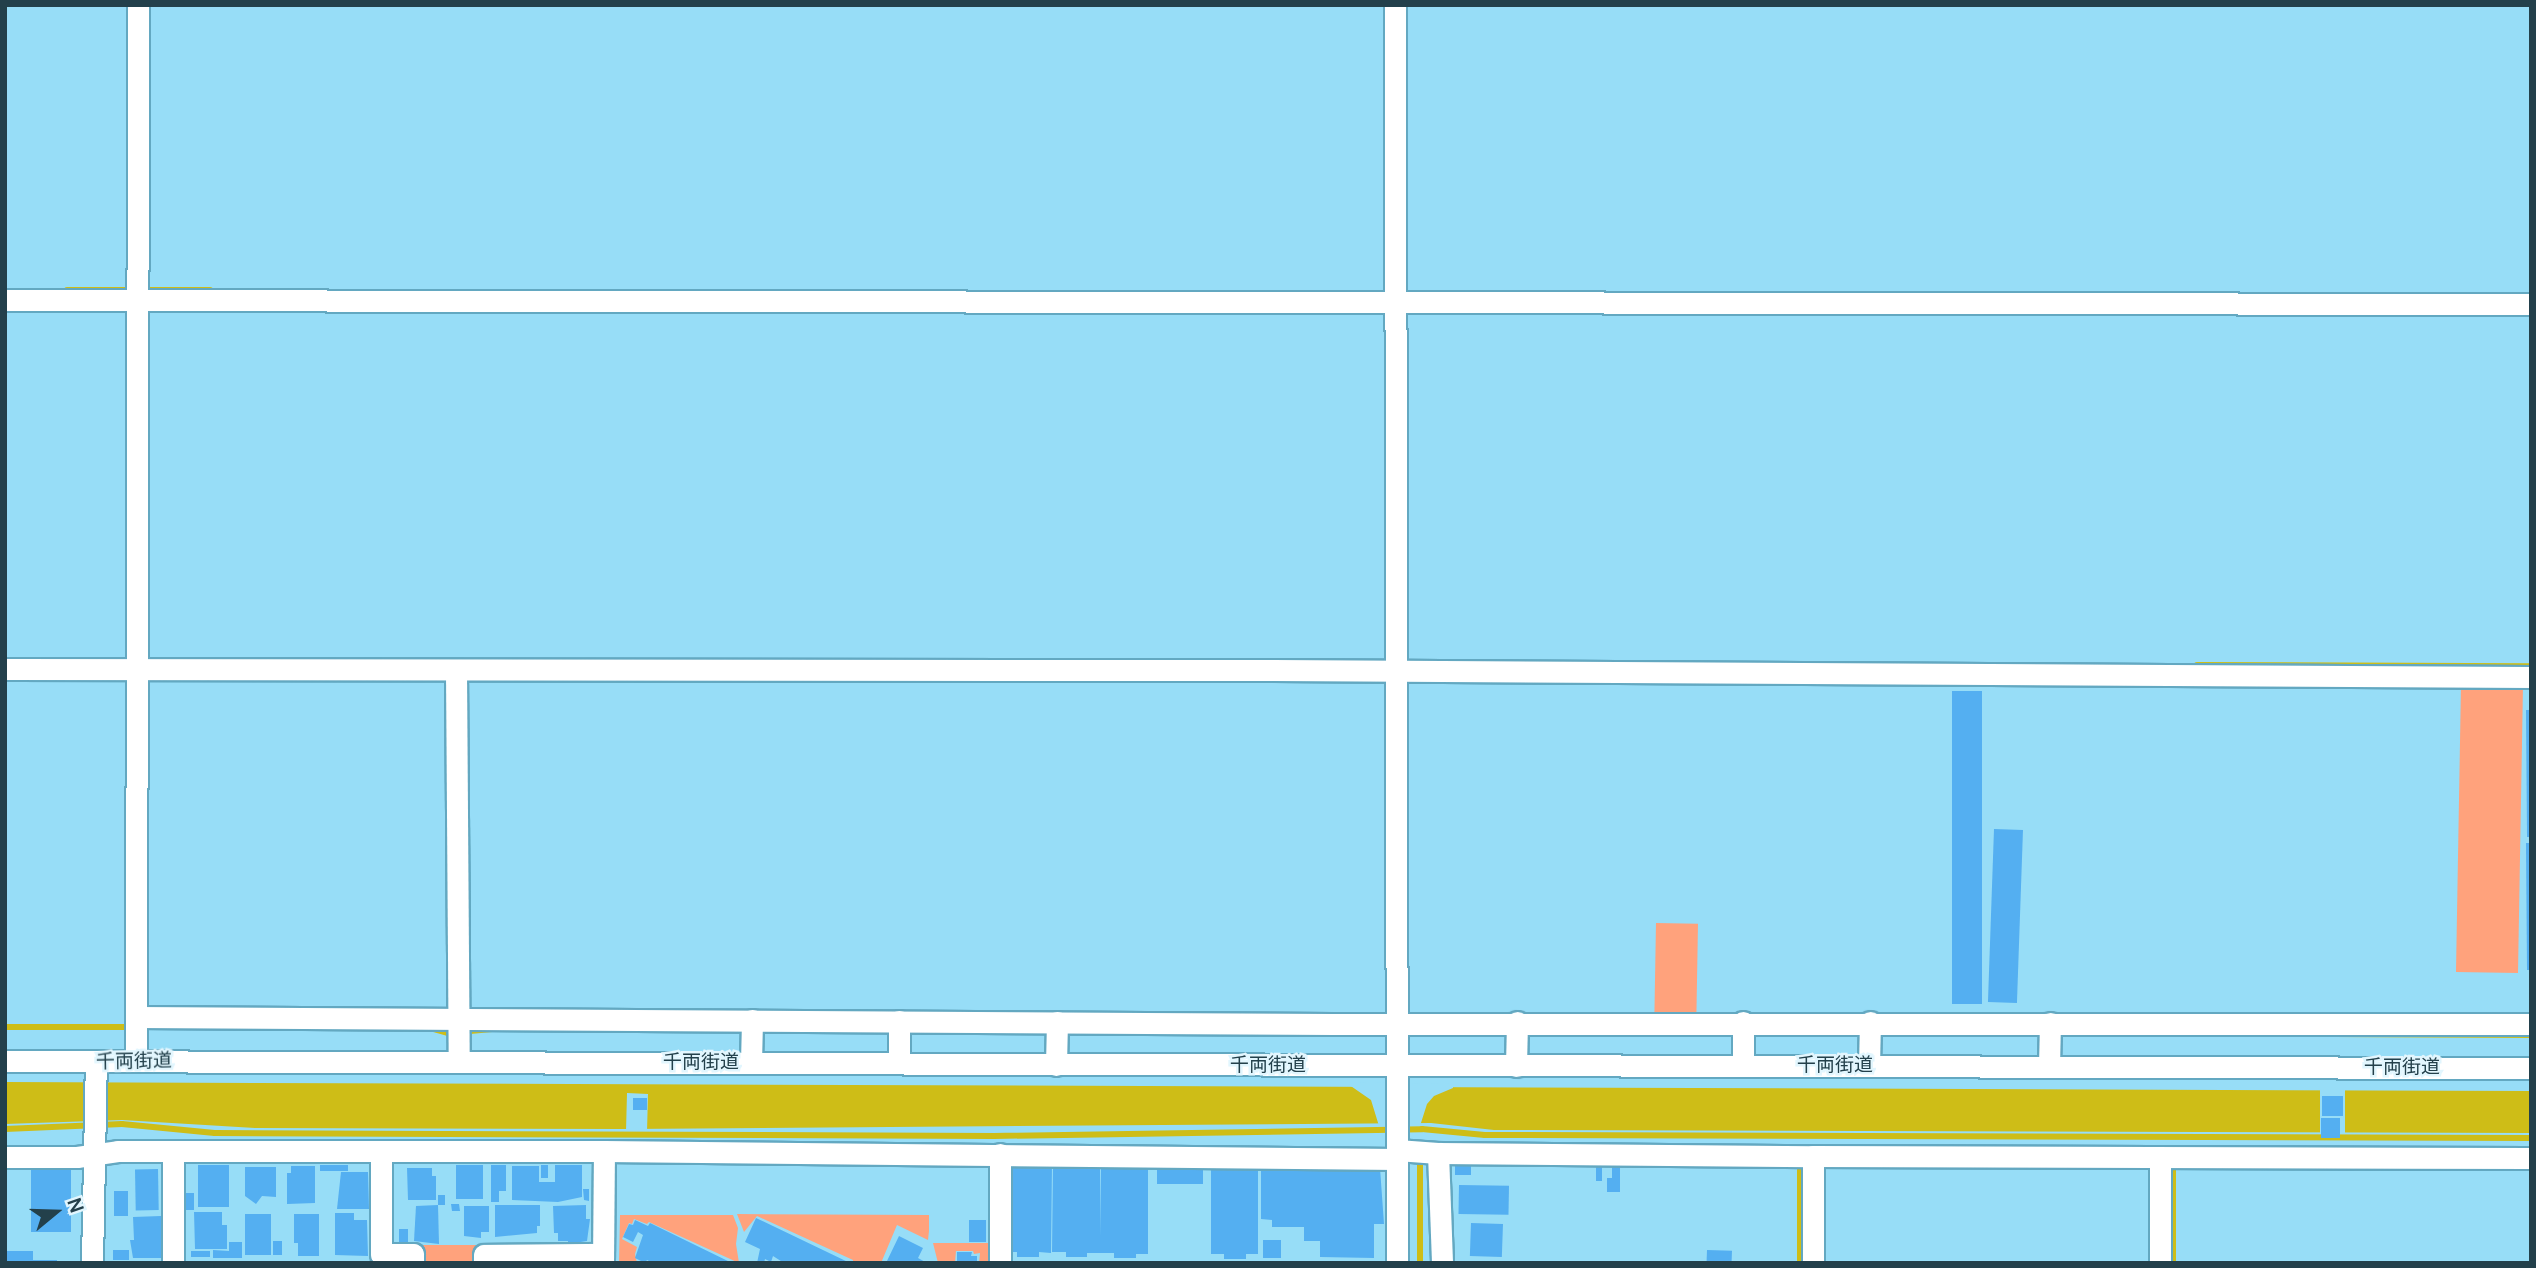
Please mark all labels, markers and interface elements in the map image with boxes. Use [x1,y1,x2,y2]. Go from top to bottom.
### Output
street label: 千両街道 [96,1049,172,1073]
street label: 千両街道 [663,1051,739,1073]
street label: 千両街道 [1230,1054,1306,1076]
street label: 千両街道 [1797,1054,1873,1076]
street label: 千両街道 [2364,1056,2440,1078]
north arrow [21,1177,91,1247]
text: N [61,1194,90,1216]

